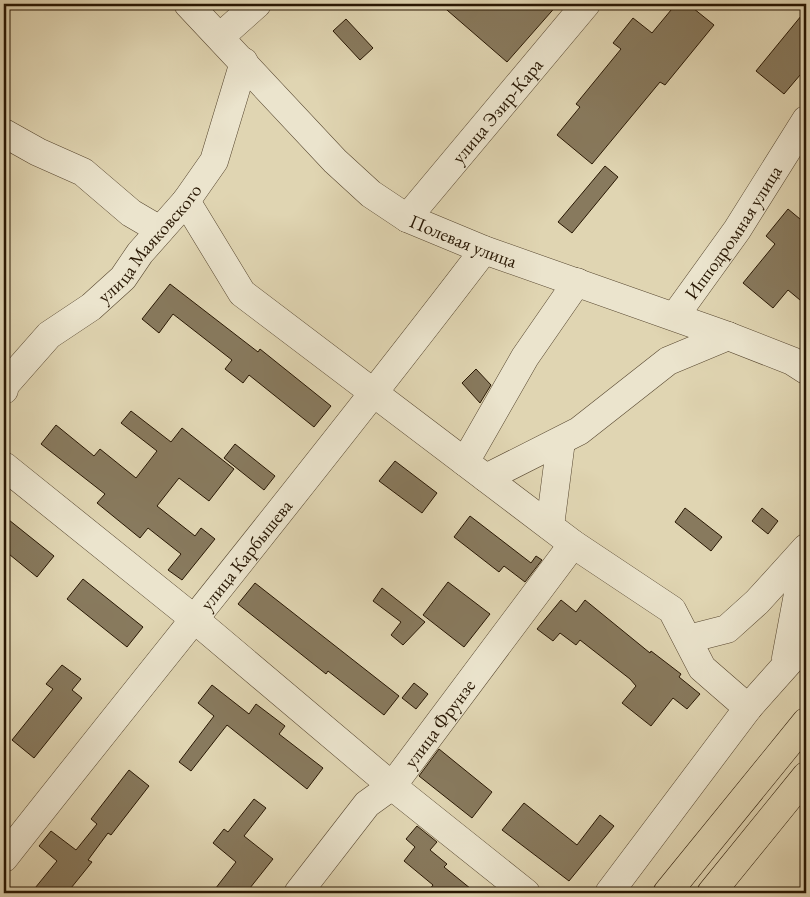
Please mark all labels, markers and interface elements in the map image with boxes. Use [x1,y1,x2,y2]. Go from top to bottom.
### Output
street label: улица Эзир-Кара [446,53,549,169]
street label: Ипподромная улица [679,160,788,305]
street label: улица Маяковского [92,179,207,308]
street label: Полевая улица [406,208,521,274]
street label: улица Карбышева [194,494,298,615]
street label: улица Фрунзе [398,674,481,773]

